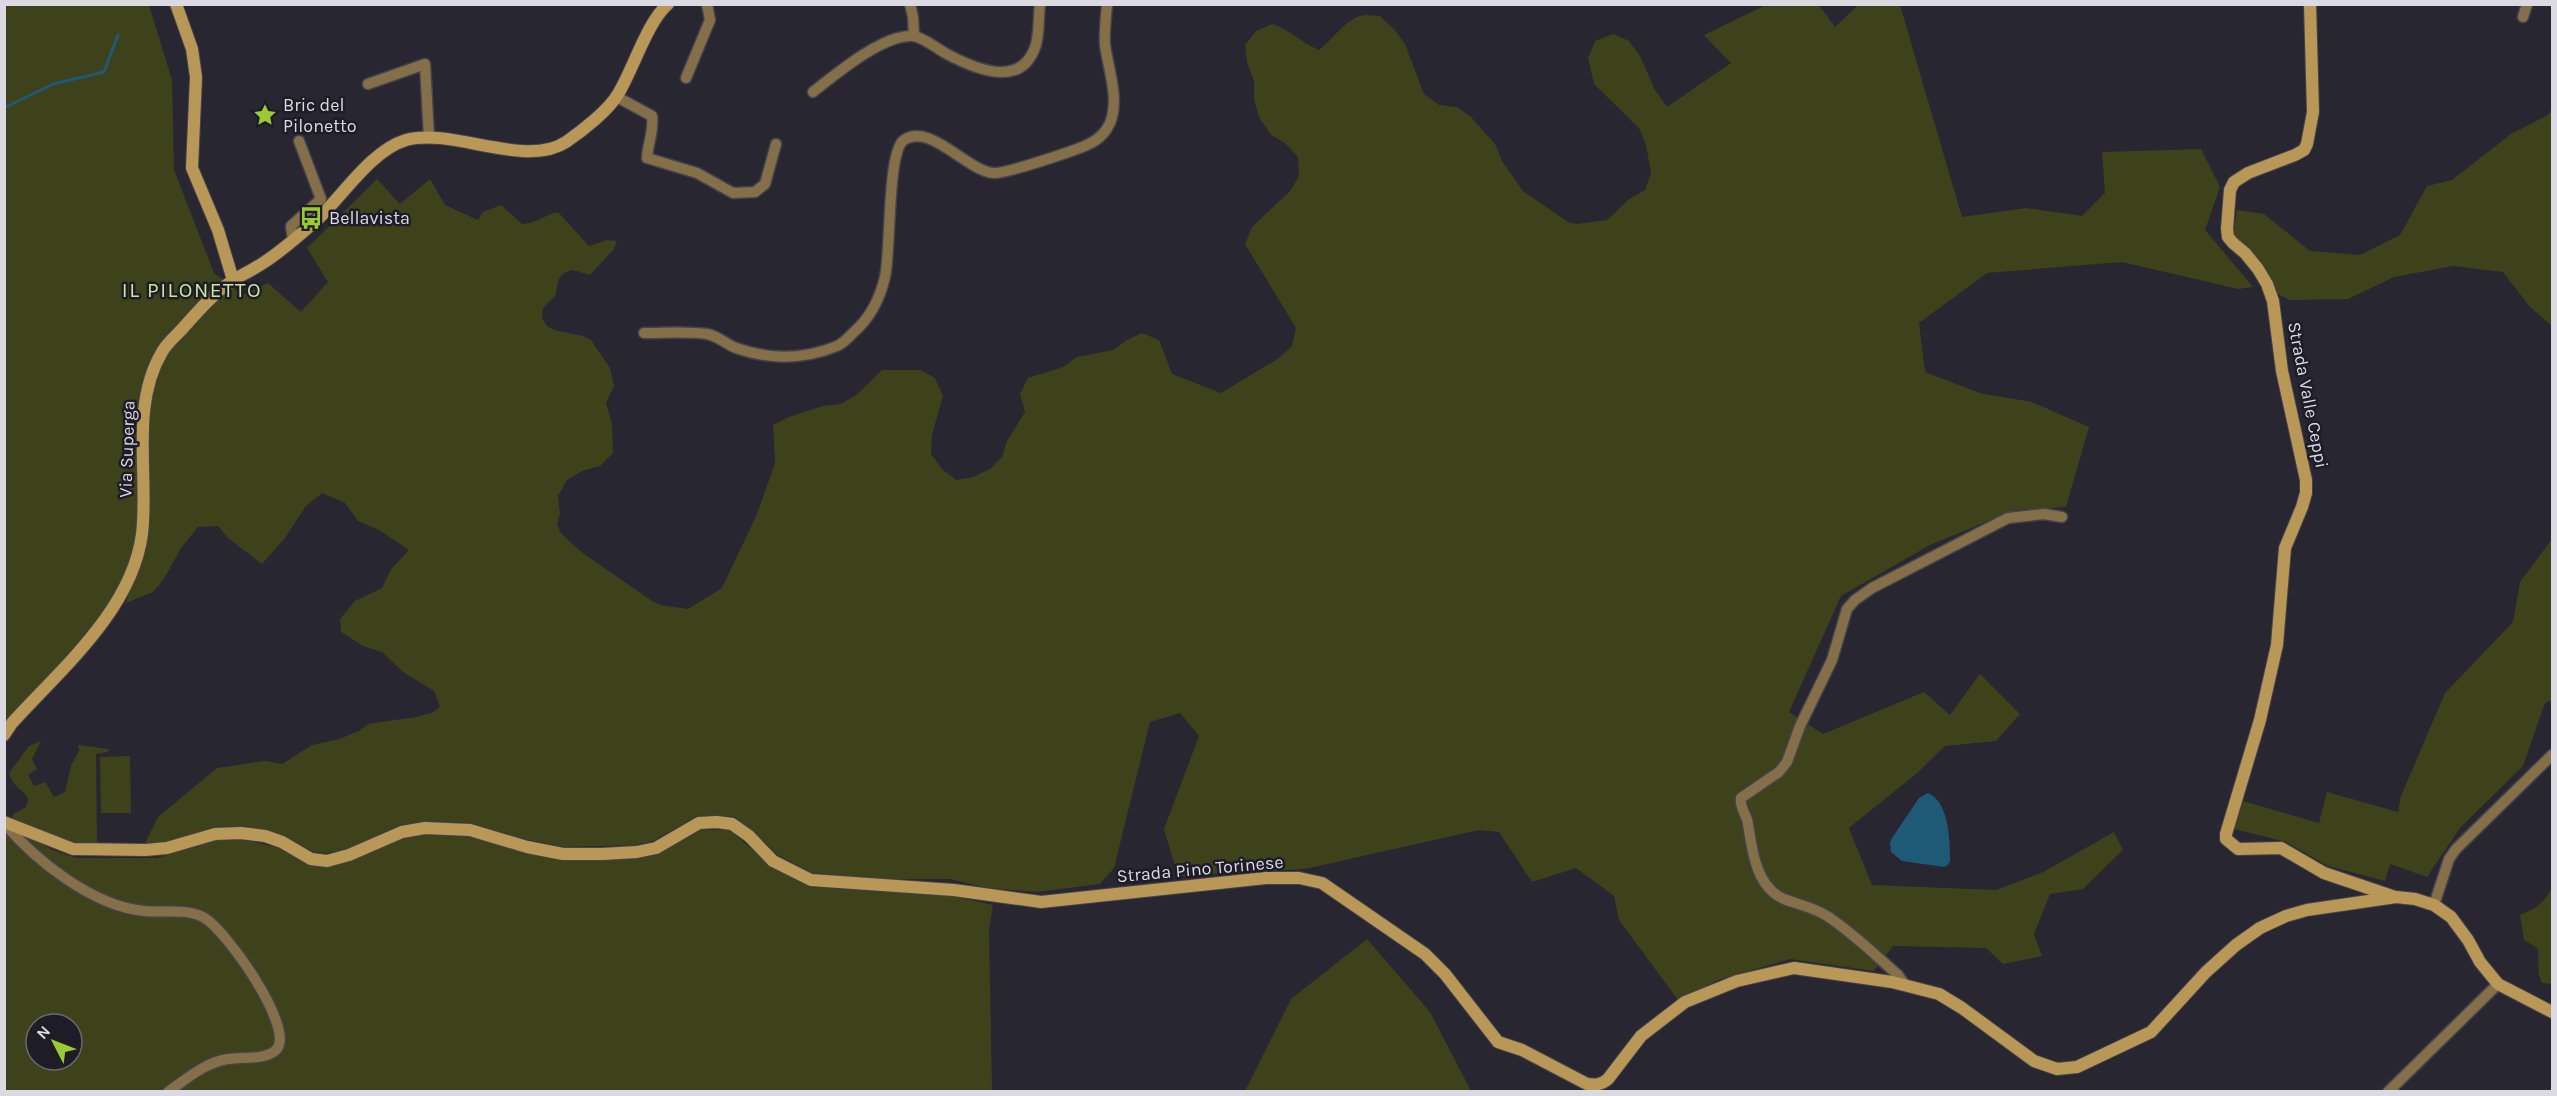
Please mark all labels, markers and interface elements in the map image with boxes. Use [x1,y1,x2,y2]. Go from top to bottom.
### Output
place label: Bric del Pilonetto [283,94,357,137]
place icon: Bric del Pilonetto [252,102,278,128]
bus stop icon: Bellavista [298,205,324,231]
place label: Bellavista [329,207,410,229]
district label: IL PILONETTO [122,278,262,302]
street label: Strada Valle Ceppi [2283,320,2333,470]
street label: Via Superga [114,400,140,498]
street label: Strada Pino Torinese [1116,851,1284,887]
north arrow [24,1012,84,1072]
text: N [32,1022,54,1043]

